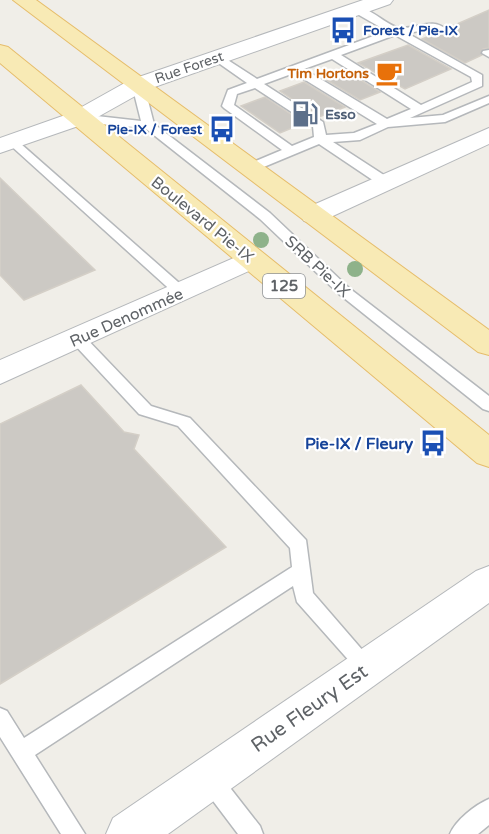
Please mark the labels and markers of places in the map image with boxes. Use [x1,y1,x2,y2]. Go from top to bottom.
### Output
bus stop icon: Forest / Pie-IX [328,15,358,45]
place label: Forest / Pie-IX [363,22,458,39]
cafe icon: Tim Hortons [374,58,404,88]
place label: Tim Hortons [286,65,369,82]
fuel station icon: Esso [290,99,320,129]
place label: Esso [325,106,356,123]
bus stop icon: Pie-IX / Forest [207,114,237,144]
place label: Pie-IX / Forest [107,121,203,138]
bus stop icon: Pie-IX / Fleury [418,428,448,458]
place label: Pie-IX / Fleury [305,434,413,454]

